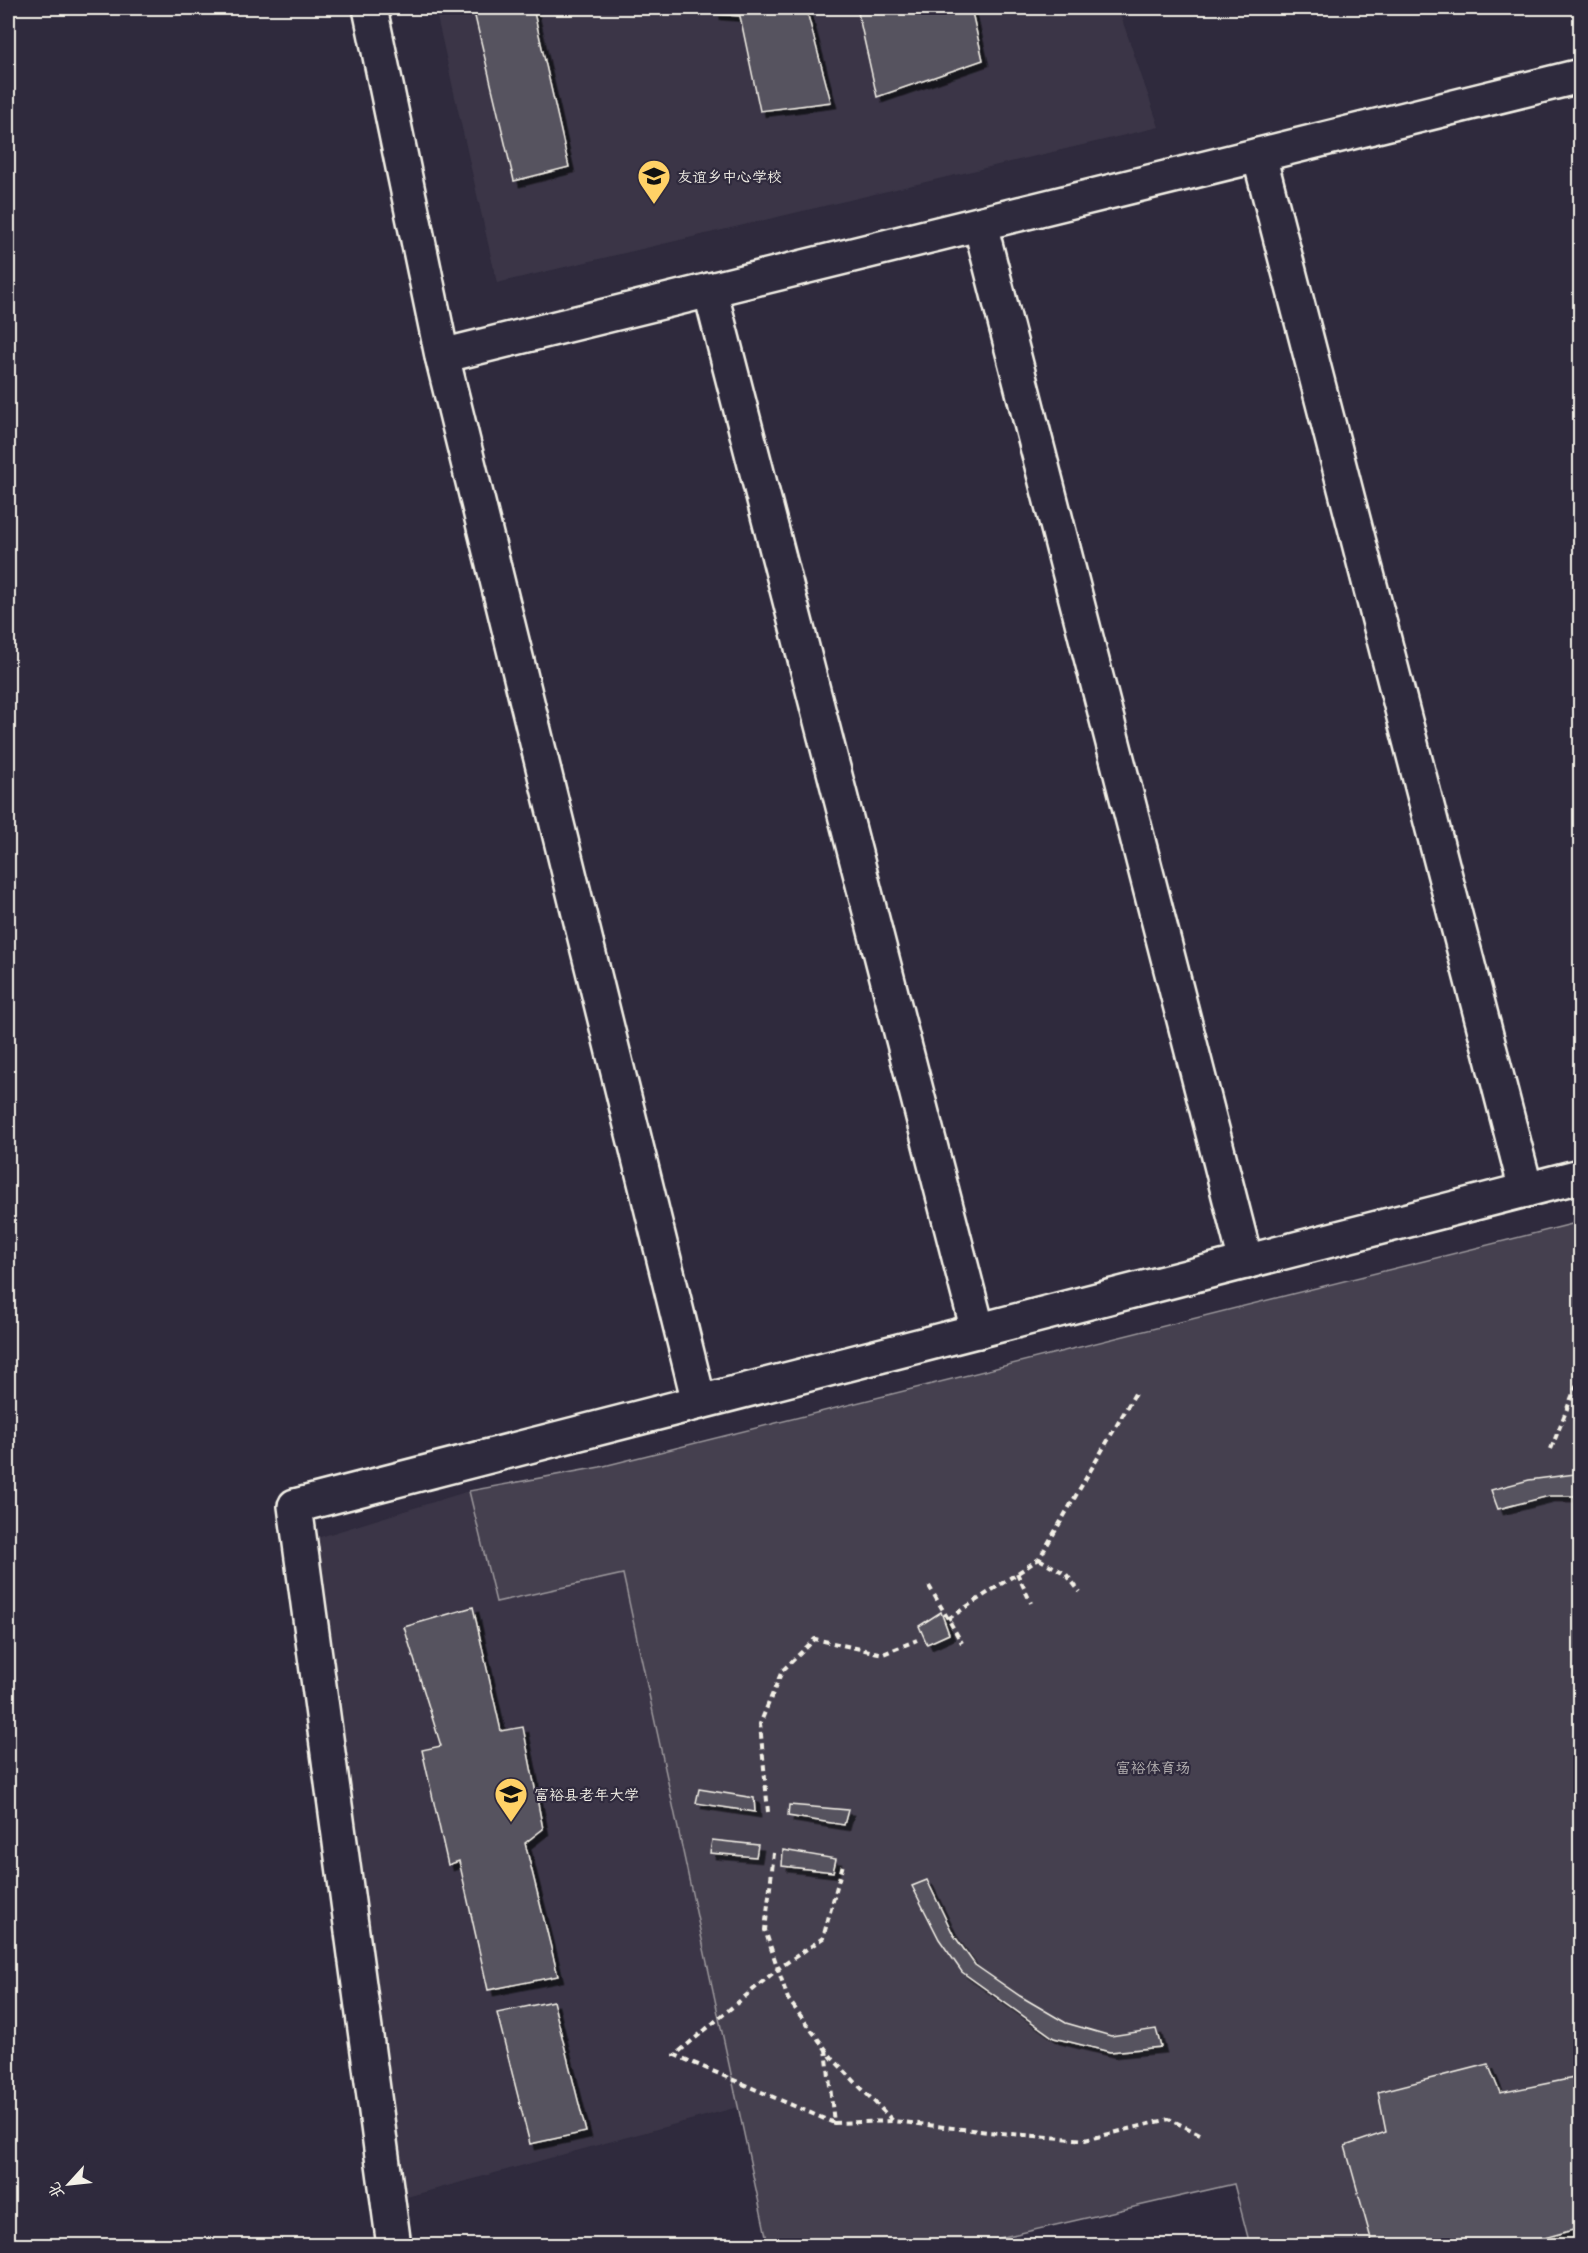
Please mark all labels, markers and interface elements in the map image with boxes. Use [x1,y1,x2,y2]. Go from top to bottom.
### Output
school or university icon: 友谊乡中心学校 [636,158,672,205]
place label: 友谊乡中心学校 [677,166,782,186]
park label: 富裕体育场 [1115,1757,1191,1777]
school or university icon: 富裕县老年大学 [493,1776,529,1823]
place label: 富裕县老年大学 [534,1784,639,1804]
north arrow [39,2154,99,2214]
text: 北 [42,2179,68,2203]

